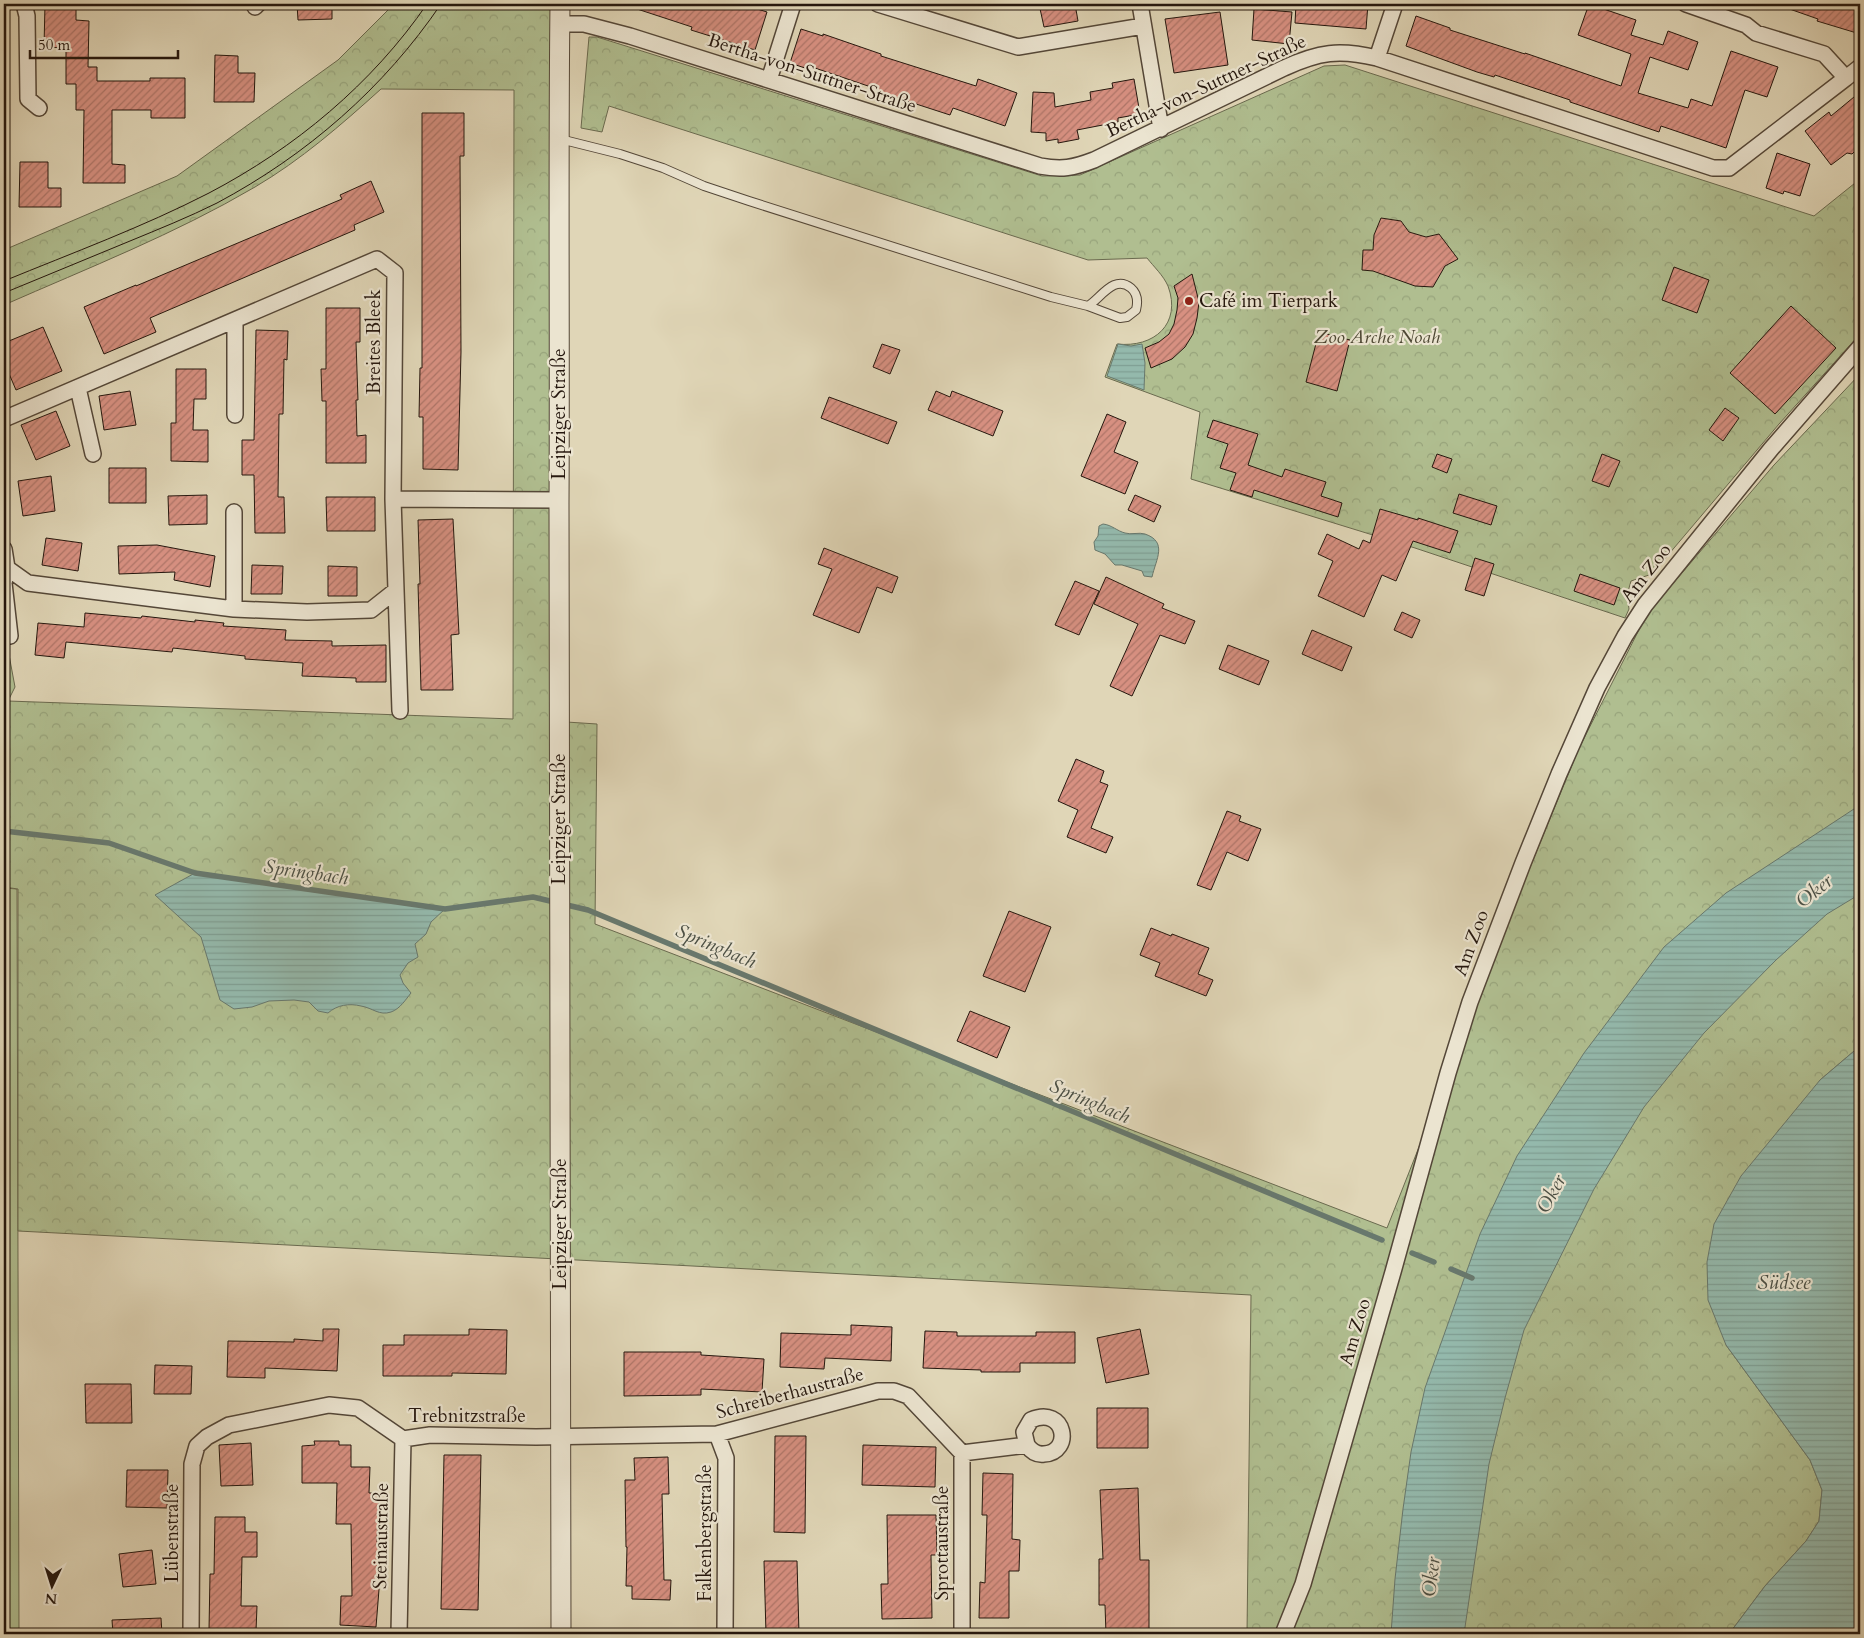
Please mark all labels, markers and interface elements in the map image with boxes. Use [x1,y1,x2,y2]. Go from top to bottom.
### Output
street label: Bertha-von-Suttner-Straße [704,27,920,119]
scale bar [30,28,178,60]
street label: Bertha-von-Suttner-Straße [1102,28,1310,144]
text: 50 m [38,35,70,55]
place label: Café im Tierpark [1199,288,1339,314]
street label: Breites Bleek [361,289,387,395]
marker: Café im Tierpark [1183,295,1195,307]
park label: Zoo Arche Noah [1314,324,1440,350]
street label: Leipziger Straße [546,348,572,480]
street label: Am Zoo [1615,538,1677,608]
street label: Leipziger Straße [546,753,572,885]
water label: Springbach [262,853,350,891]
water label: Oker [1790,867,1839,914]
street label: Am Zoo [1447,906,1495,980]
water label: Springbach [672,917,761,975]
water label: Springbach [1046,1072,1135,1130]
street label: Leipziger Straße [547,1158,573,1290]
water label: Oker [1530,1169,1573,1218]
water label: Südsee [1757,1269,1811,1296]
street label: Am Zoo [1333,1295,1377,1369]
street label: Schreiberhaustraße [713,1361,867,1425]
street label: Trebnitzstraße [408,1403,526,1429]
street label: Falkenbergstraße [692,1464,718,1602]
street label: Steinaustraße [367,1483,395,1589]
street label: Lübenstraße [159,1484,185,1582]
street label: Sprottaustraße [929,1486,955,1600]
water label: Oker [1415,1554,1447,1598]
north arrow [28,1560,78,1610]
text: N [44,1589,58,1608]

